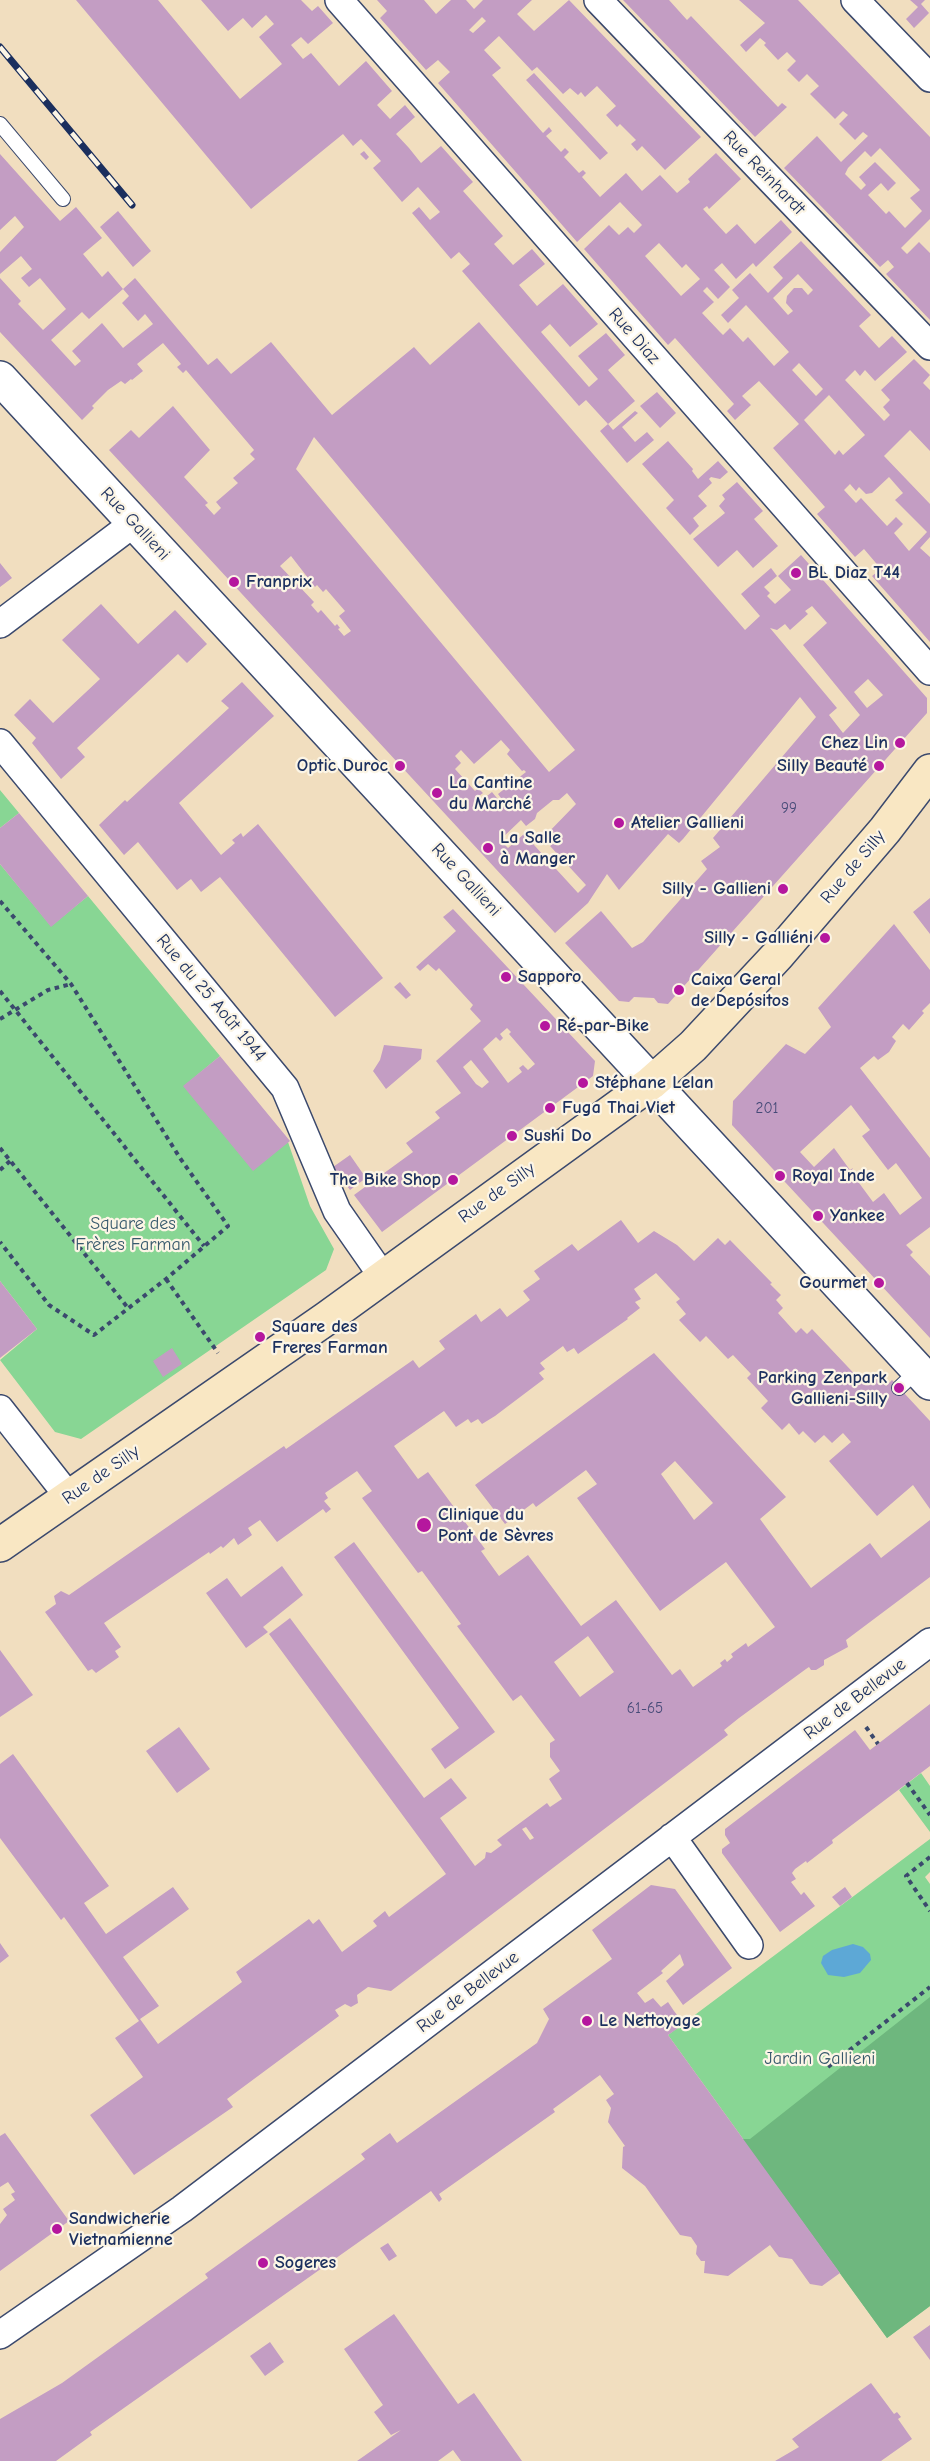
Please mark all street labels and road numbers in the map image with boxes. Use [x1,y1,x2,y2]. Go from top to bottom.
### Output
street label: Rue Reinhardt [718,126,810,220]
street label: Rue Diaz [604,303,664,369]
street label: Rue Gallieni [96,483,174,565]
street label: Rue de Silly [816,826,890,908]
street label: Rue Gallieni [427,839,505,921]
street label: Rue du 25 Août 1944 [152,930,270,1066]
street label: Rue de Silly [454,1158,540,1228]
street label: Rue de Silly [58,1440,144,1510]
street label: Rue de Bellevue [800,1654,910,1744]
street label: Rue de Bellevue [413,1947,523,2037]

